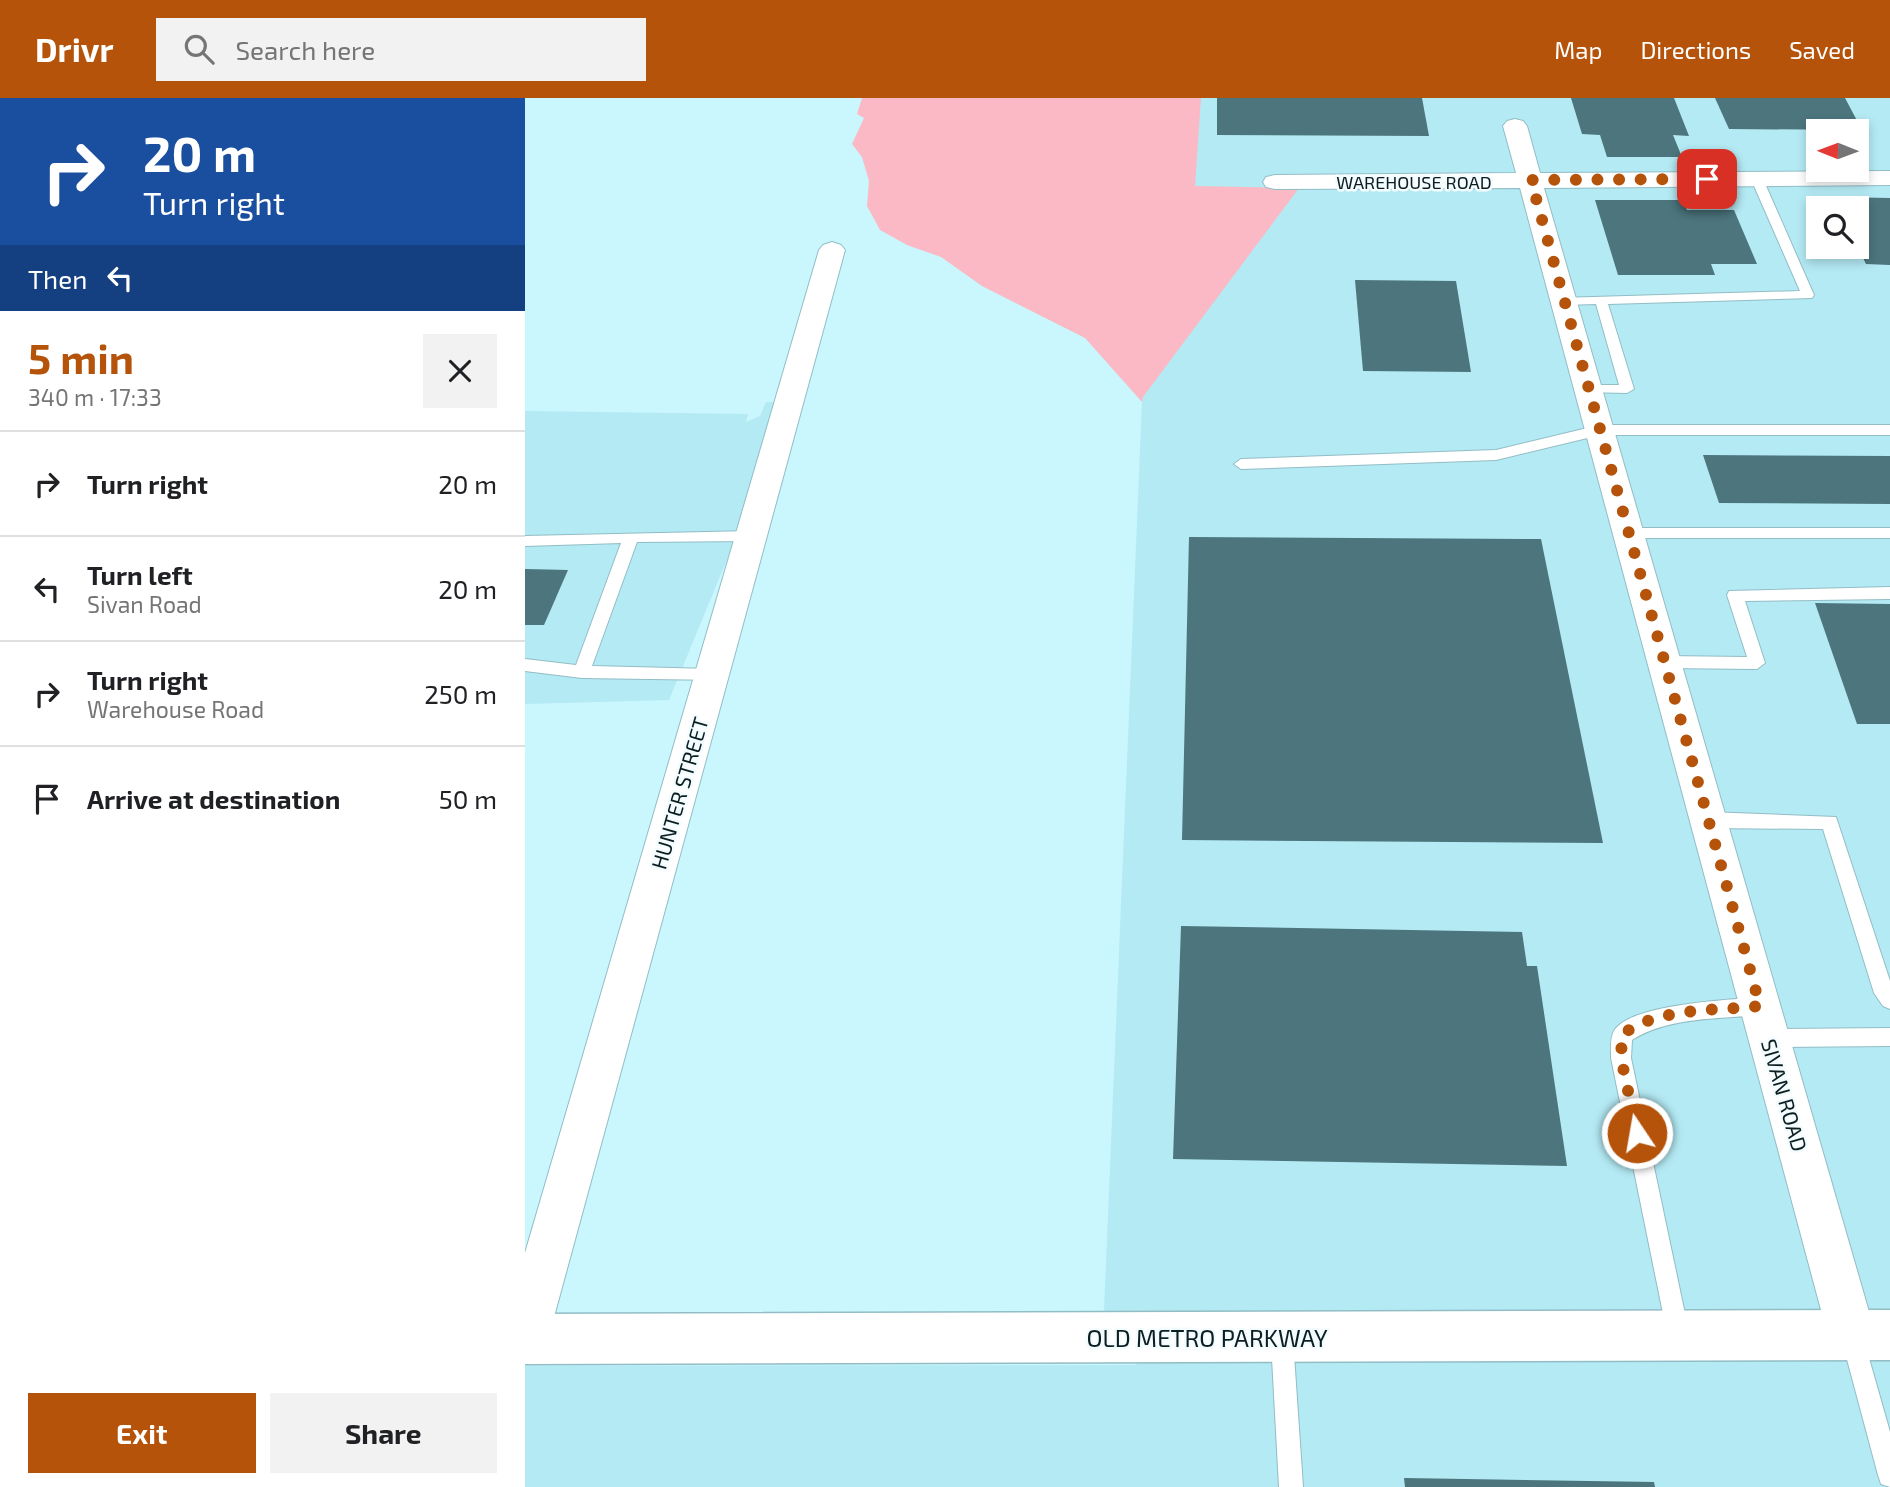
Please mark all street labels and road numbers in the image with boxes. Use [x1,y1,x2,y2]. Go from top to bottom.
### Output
street label: WAREHOUSE ROAD [1336,171,1492,193]
street label: HUNTER STREET [645,714,713,872]
street label: SIVAN ROAD [1757,1036,1813,1154]
street label: OLD METRO PARKWAY [1086,1323,1328,1352]

